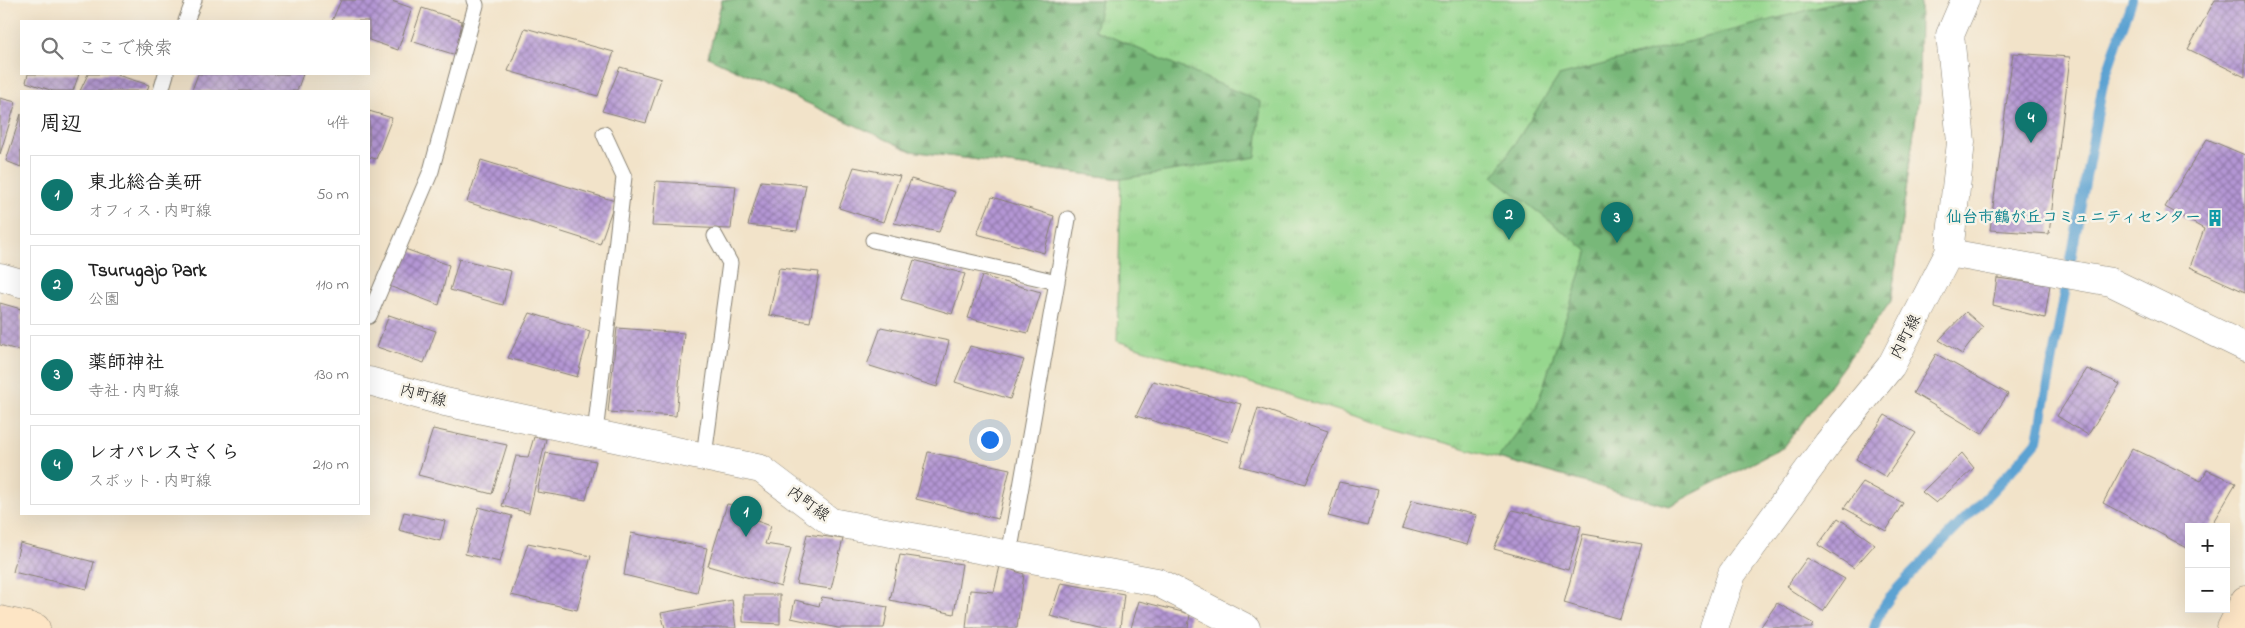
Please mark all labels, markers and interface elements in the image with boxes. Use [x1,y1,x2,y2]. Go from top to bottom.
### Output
search box [20,20,370,75]
icon: search [38,34,66,62]
text: ここで検索 [78,36,173,63]
pin: 4 [2015,102,2047,143]
text: 周辺 [40,110,82,140]
text: 4件 [327,112,350,136]
text: 東北総合美研 [88,170,202,197]
text: 1 [54,183,60,207]
text: 50 m [317,183,349,207]
pin: 2 [1493,199,1525,240]
text: オフィス · 内町線 [88,200,211,224]
pin: 3 [1601,202,1633,243]
place label: 仙台市鶴が丘コミュニティセンター [1946,206,2201,230]
building icon: 仙台市鶴が丘コミュニティセンター [2205,208,2225,228]
text: Tsurugajo Park [88,258,207,285]
text: 2 [53,273,61,297]
text: 110 m [315,273,349,297]
text: 公園 [88,288,120,312]
street label: 内町線 [1884,310,1928,364]
text: 薬師神社 [88,350,164,377]
text: 3 [54,363,60,387]
text: 130 m [314,363,349,387]
street label: 内町線 [397,378,449,414]
text: 寺社 · 内町線 [88,380,179,404]
your location [977,427,1003,453]
text: レオパレスさくら [88,440,240,467]
text: 4 [54,453,60,477]
text: 210 m [313,453,349,477]
text: スポット · 内町線 [88,470,211,494]
street label: 内町線 [782,480,834,528]
pin: 1 [730,496,762,537]
map controls [2185,523,2230,613]
button: + [2185,523,2230,568]
button: − [2185,568,2230,613]

